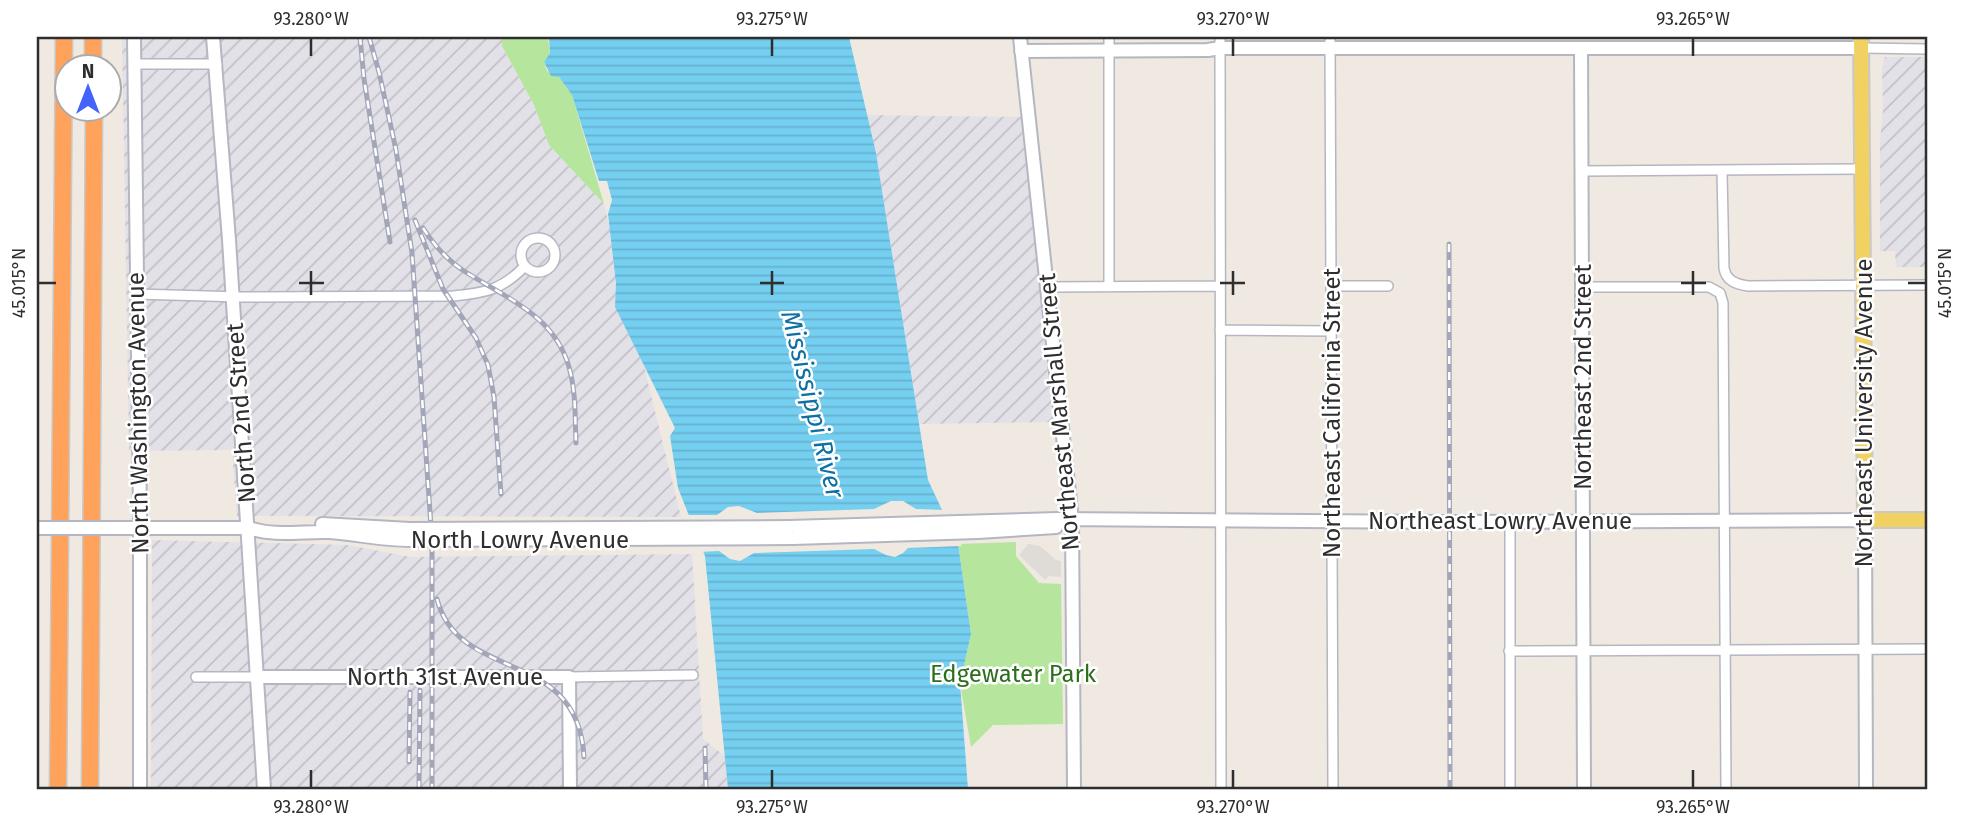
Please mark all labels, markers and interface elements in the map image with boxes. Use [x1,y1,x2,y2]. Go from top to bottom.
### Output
text: 93.280°W [273,8,349,30]
text: 93.275°W [736,8,808,30]
text: 93.270°W [1196,8,1270,30]
text: 93.265°W [1656,8,1730,30]
north arrow [52,52,122,122]
text: N [82,60,94,83]
text: 45.015°N [8,248,30,318]
text: 45.015°N [1934,248,1956,318]
street label: Northeast University Avenue [1850,258,1878,568]
street label: Northeast 2nd Street [1569,264,1597,490]
street label: Northeast California Street [1318,267,1346,558]
street label: North Washington Avenue [122,272,154,554]
street label: Northeast Marshall Street [1033,272,1085,552]
water label: Mississippi River [774,307,851,502]
street label: North 2nd Street [221,322,261,504]
street label: Northeast Lowry Avenue [1368,507,1632,535]
street label: North Lowry Avenue [411,526,629,554]
park label: Edgewater Park [930,660,1097,688]
street label: North 31st Avenue [347,663,543,691]
text: 93.280°W [273,796,349,818]
text: 93.275°W [736,796,808,818]
text: 93.270°W [1196,796,1270,818]
text: 93.265°W [1656,796,1730,818]

